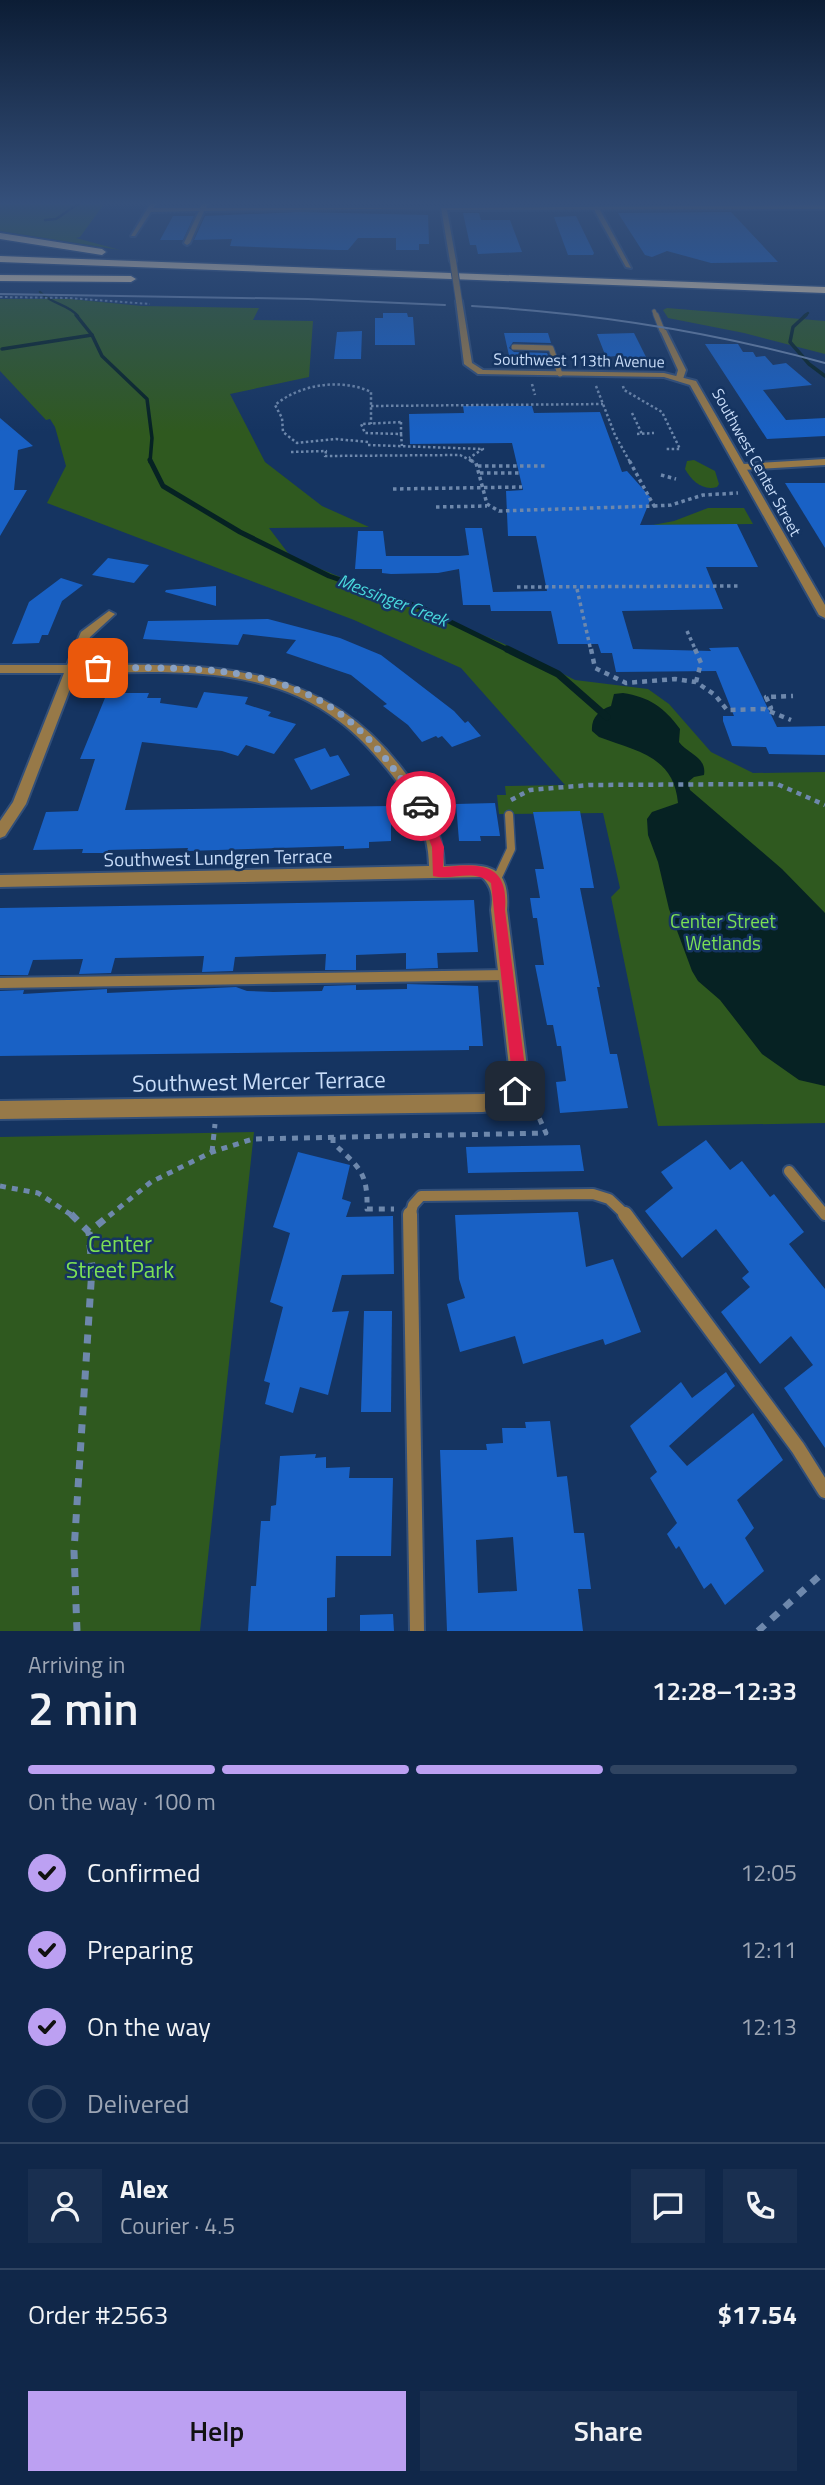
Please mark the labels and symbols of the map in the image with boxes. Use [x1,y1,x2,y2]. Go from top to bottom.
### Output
street label: Southwest 113th Avenue [493,347,665,373]
street label: Southwest Center Street [706,384,808,541]
water label: Messinger Creek [334,567,454,634]
pin [68,638,128,698]
courier [386,771,456,841]
street label: Southwest Lundgren Terrace [103,841,333,873]
park label: Center Street Wetlands [670,906,776,957]
street label: Southwest Mercer Terrace [132,1061,386,1101]
pin [485,1061,545,1121]
park label: Center Street Park [66,1226,174,1287]

